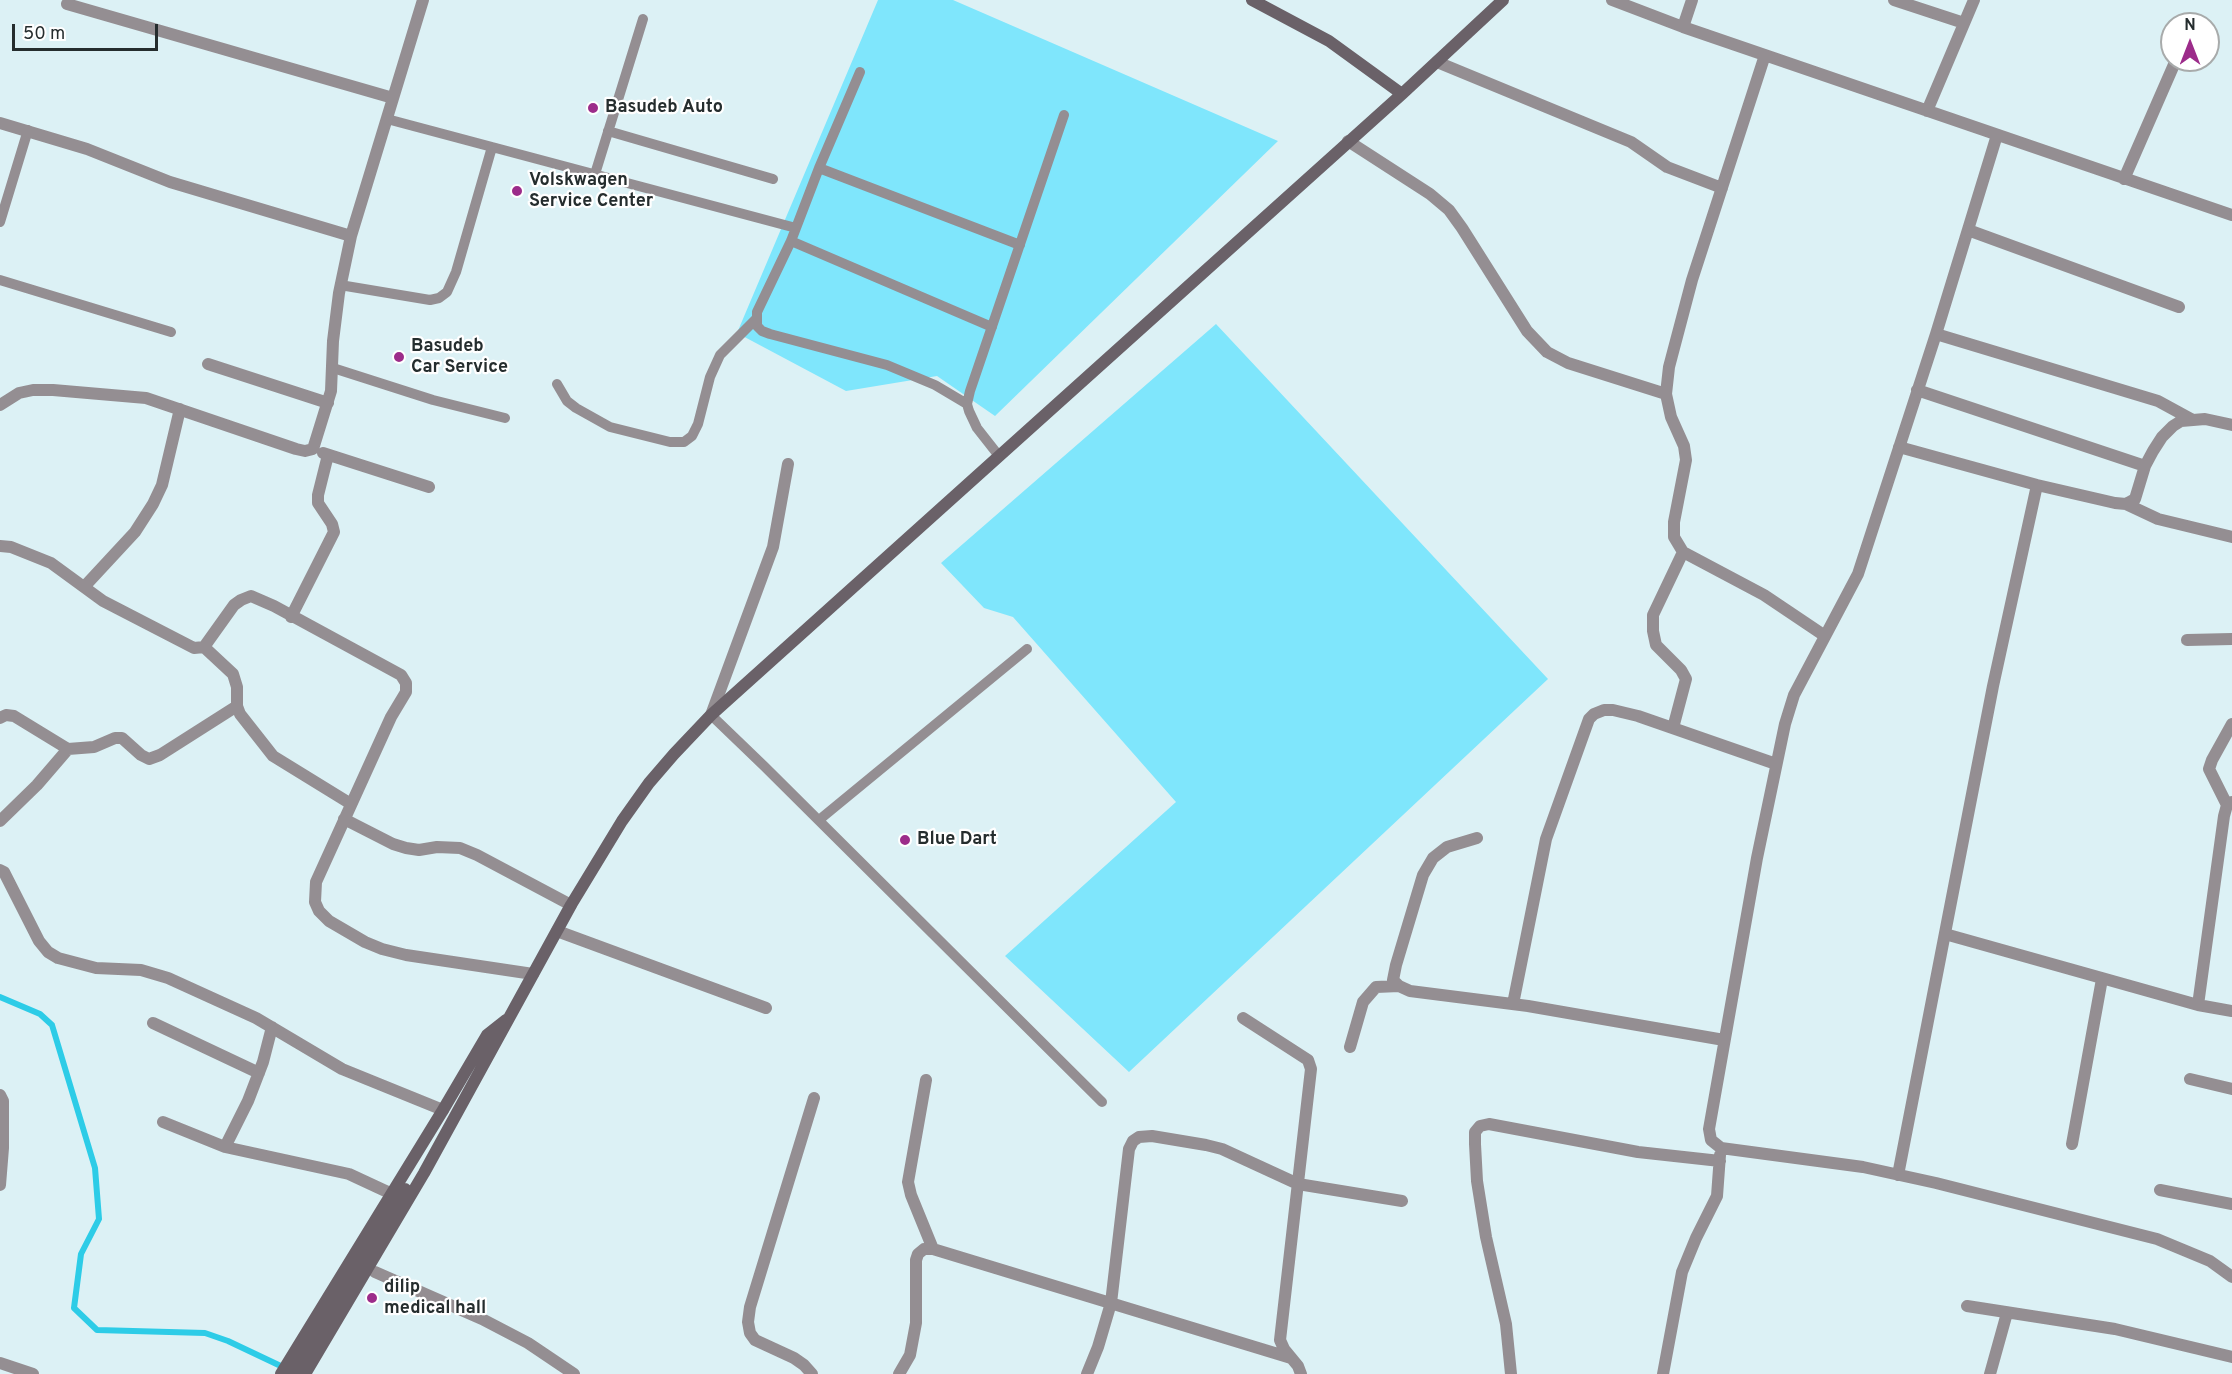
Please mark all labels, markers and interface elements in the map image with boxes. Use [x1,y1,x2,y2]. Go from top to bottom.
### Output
scale bar [15,12,160,50]
north arrow [2160,12,2220,72]
text: N [2184,16,2196,36]
text: 50 m [23,23,65,46]
place label: Basudeb Auto [605,97,723,119]
marker: Basudeb Auto [586,101,600,115]
place label: Volskwagen Service Center [529,170,653,213]
marker: Volskwagen Service Center [510,184,524,198]
place label: Basudeb Car Service [411,336,508,378]
marker: Basudeb Car Service [392,350,406,364]
place label: Blue Dart [917,829,997,851]
marker: Blue Dart [898,833,912,847]
place label: dilip medical hall [384,1277,486,1320]
marker: dilip medical hall [365,1291,379,1305]

